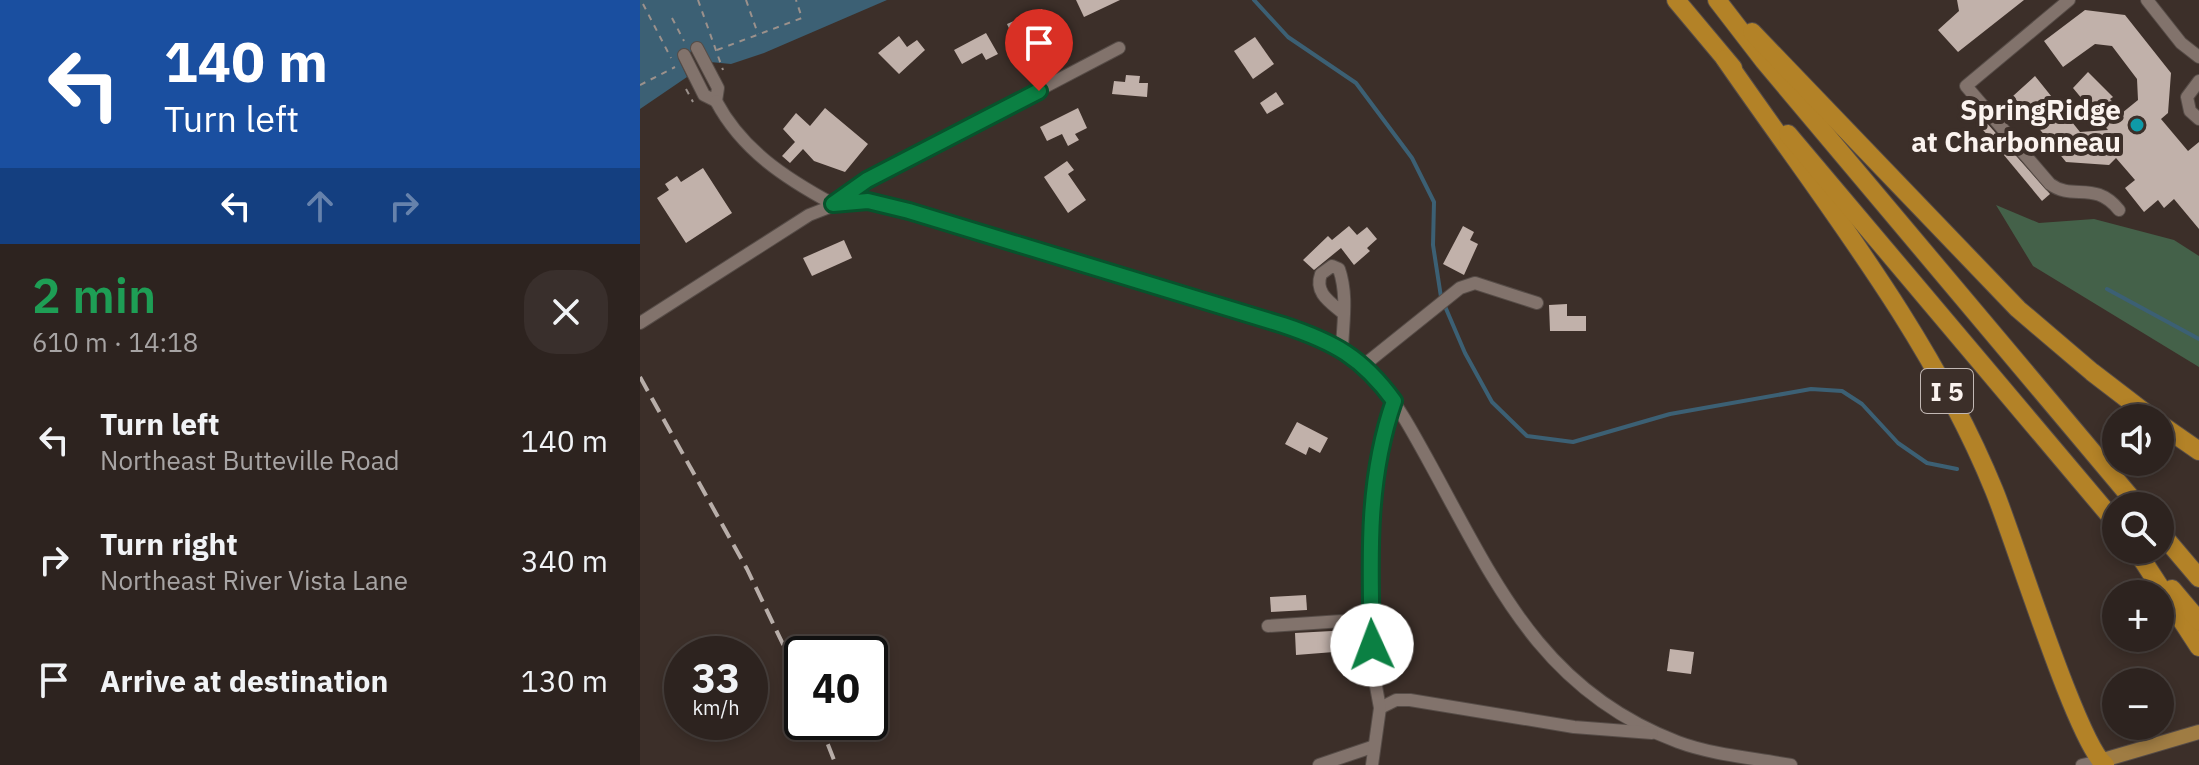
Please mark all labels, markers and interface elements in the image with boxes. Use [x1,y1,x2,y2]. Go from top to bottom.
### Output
pin [1005,9,1073,91]
icon: arrive [1017,21,1061,65]
text: 140 m [164,25,328,97]
icon: left [32,32,136,136]
place label: SpringRidge at Charbonneau [1911,91,2121,160]
text: Turn left [164,95,299,142]
marker: SpringRidge at Charbonneau [2128,116,2146,134]
icon: left [214,184,258,228]
icon: ahead [298,184,342,228]
icon: right [382,184,426,228]
text: 2 min [32,264,156,326]
button: close [524,270,608,354]
text: 610 m · 14:18 [32,325,198,359]
road number: I 5 [1921,369,1973,413]
text: Turn left [100,404,219,443]
map controls [2102,404,2174,740]
button: sound [2102,404,2174,476]
icon: left [32,418,76,462]
text: 140 m [521,421,608,460]
text: Northeast Butteville Road [100,443,400,477]
button: search [2102,492,2174,564]
text: Turn right [100,524,238,563]
icon: right [32,538,76,582]
text: 340 m [521,541,608,580]
text: Northeast River Vista Lane [100,563,408,597]
button: + [2102,580,2174,652]
position arrow [1330,603,1414,687]
speed limit sign: 40 [784,636,888,740]
text: 33 [692,652,740,704]
icon: arrive [32,658,76,702]
text: Arrive at destination [100,661,388,700]
text: 130 m [521,661,608,700]
button: − [2102,668,2174,740]
text: km/h [692,694,740,721]

